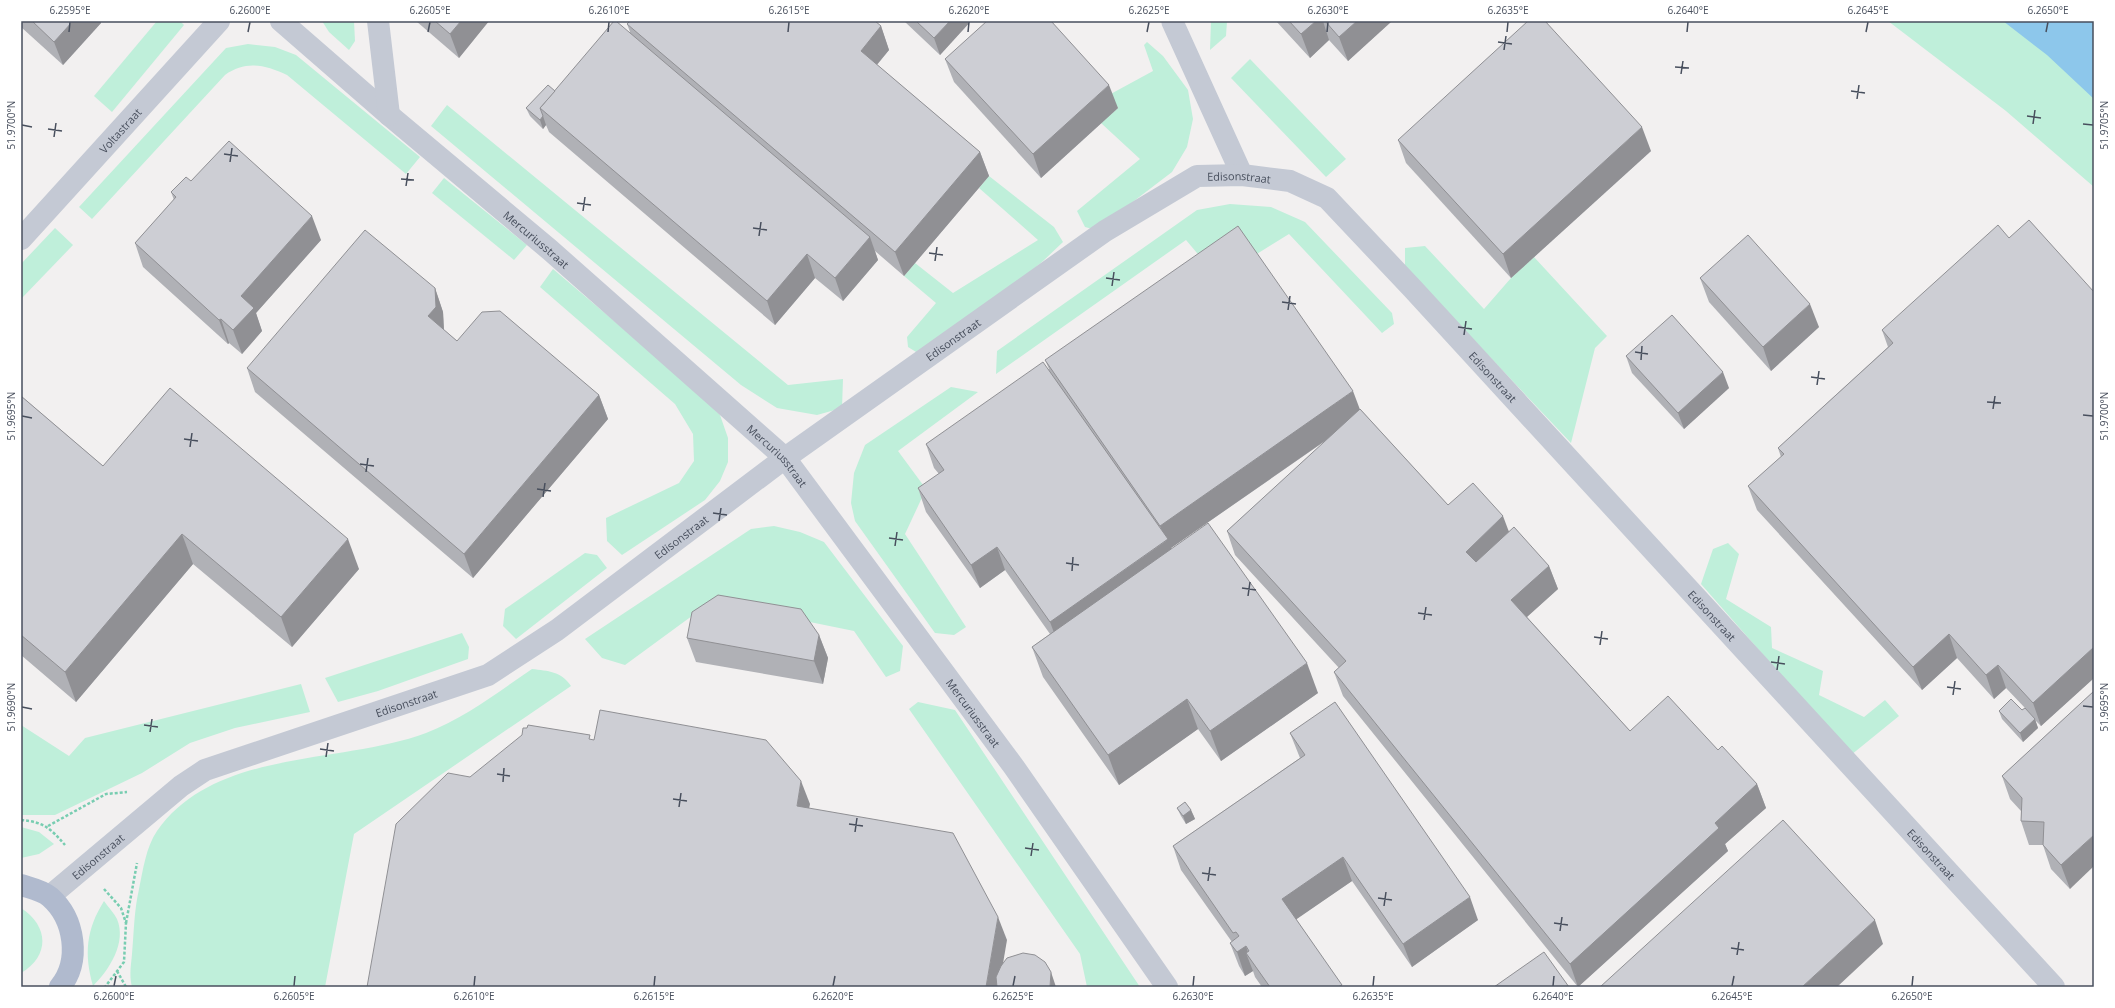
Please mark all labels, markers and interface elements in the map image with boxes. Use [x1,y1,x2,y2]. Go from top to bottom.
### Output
text: 6.2595°E [49,3,91,17]
text: 6.2600°E [229,3,271,17]
text: 6.2605°E [409,3,451,17]
text: 6.2610°E [588,3,630,17]
text: 6.2615°E [768,3,810,17]
text: 6.2620°E [948,3,990,17]
text: 6.2625°E [1128,3,1170,17]
text: 6.2630°E [1307,3,1349,17]
text: 6.2635°E [1487,3,1529,17]
text: 6.2640°E [1667,3,1709,17]
text: 6.2645°E [1847,3,1889,17]
text: 6.2650°E [2027,3,2069,17]
text: 51.9700°N [4,101,18,149]
text: 51.9705°N [2097,101,2111,149]
street label: Voltastraat [96,104,144,156]
street label: Edisonstraat [1207,167,1272,186]
street label: Mercuriusstraat [501,207,573,271]
street label: Edisonstraat [922,314,983,364]
street label: Edisonstraat [1466,348,1521,405]
text: 51.9695°N [4,392,18,440]
text: 51.9700°N [2097,392,2111,440]
street label: Mercuriusstraat [744,421,811,490]
street label: Edisonstraat [651,511,711,562]
street label: Edisonstraat [1685,586,1740,644]
street label: Mercuriusstraat [943,675,1004,750]
text: 51.9690°N [4,683,18,731]
text: 51.9695°N [2097,683,2111,731]
street label: Edisonstraat [373,685,439,720]
street label: Edisonstraat [1904,825,1959,882]
street label: Edisonstraat [68,830,127,882]
text: 6.2600°E [93,989,135,1003]
text: 6.2605°E [273,989,315,1003]
text: 6.2610°E [453,989,495,1003]
text: 6.2615°E [633,989,675,1003]
text: 6.2620°E [812,989,854,1003]
text: 6.2625°E [992,989,1034,1003]
text: 6.2630°E [1172,989,1214,1003]
text: 6.2635°E [1352,989,1394,1003]
text: 6.2640°E [1532,989,1574,1003]
text: 6.2645°E [1711,989,1753,1003]
text: 6.2650°E [1891,989,1933,1003]

